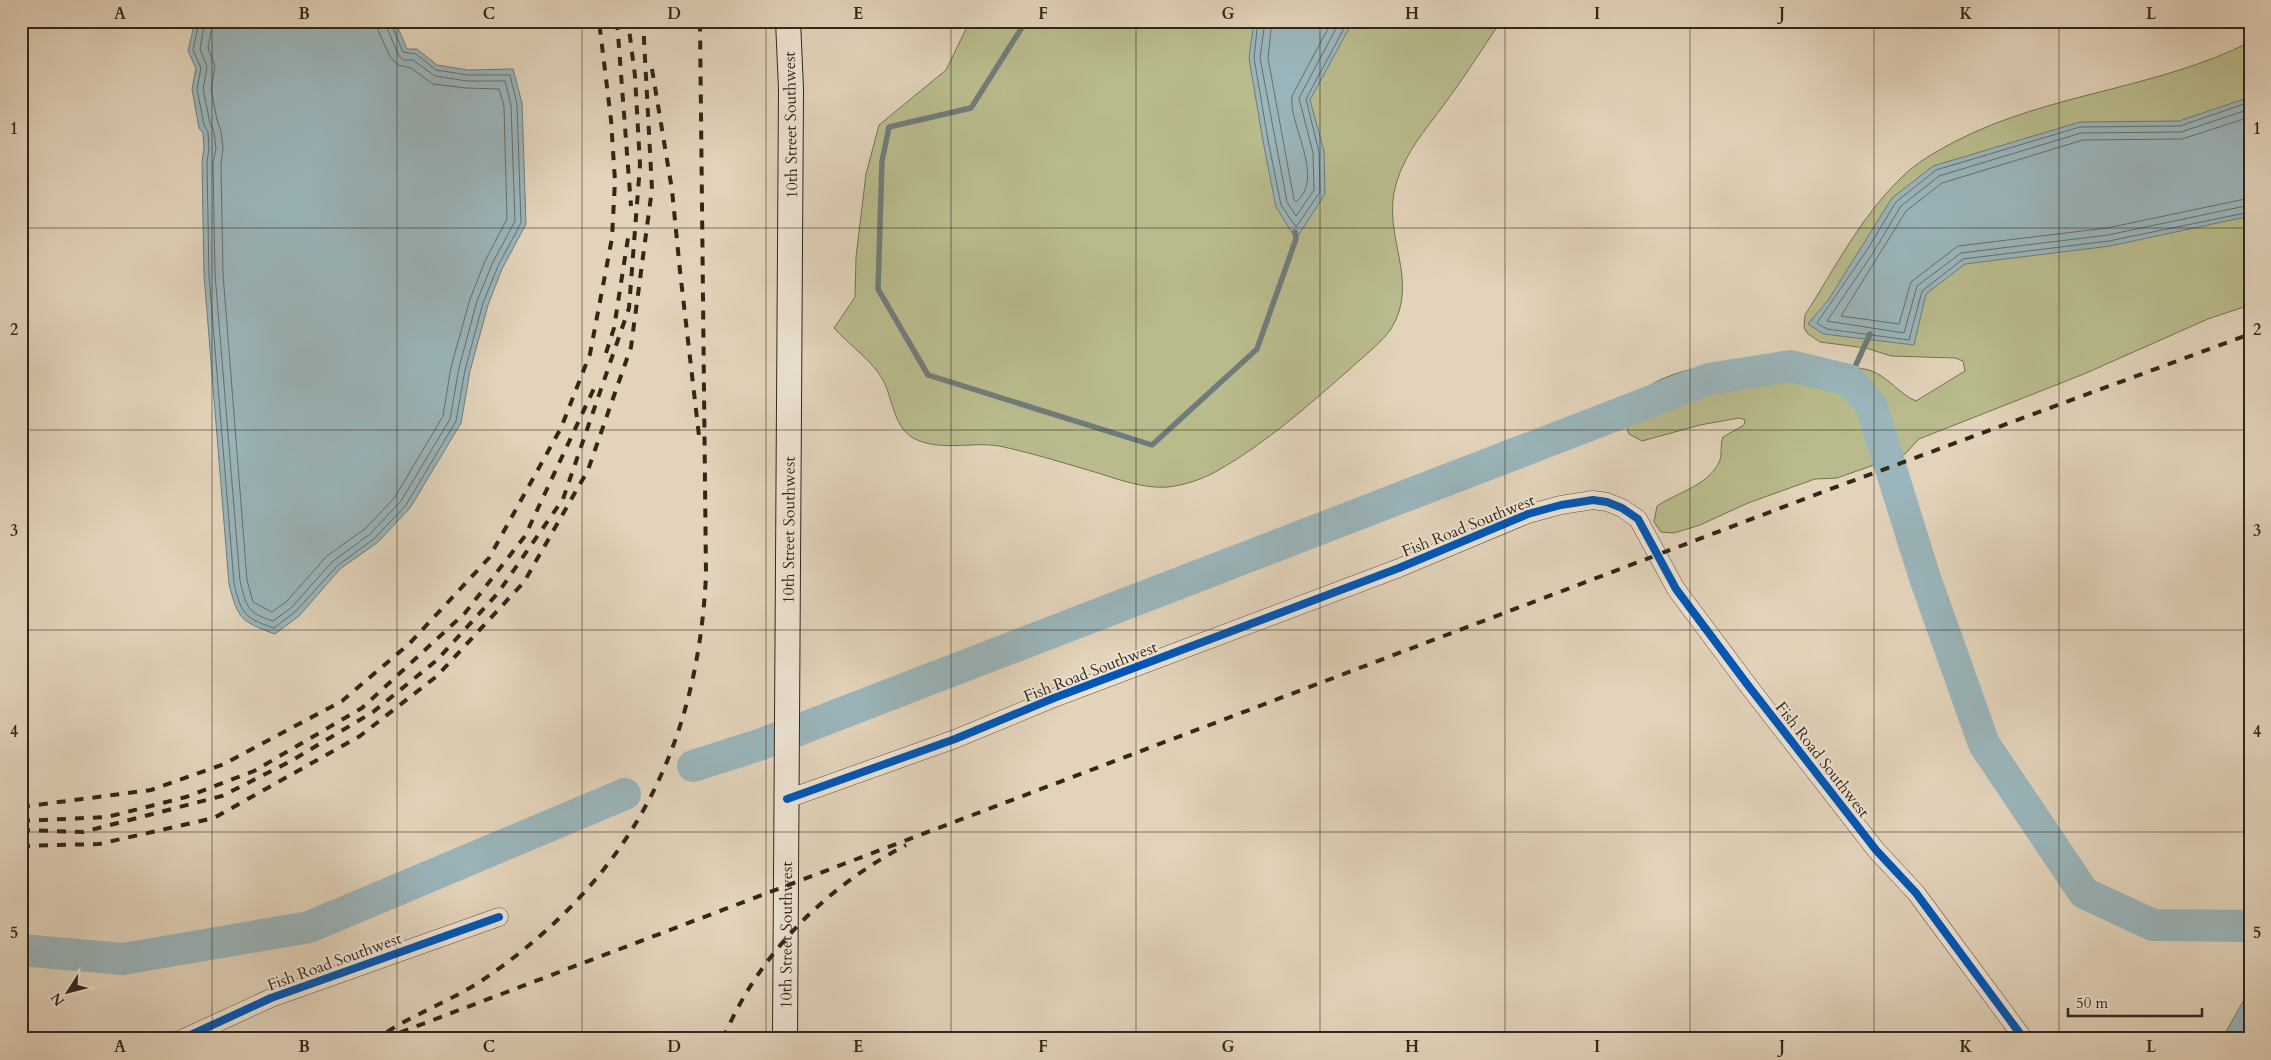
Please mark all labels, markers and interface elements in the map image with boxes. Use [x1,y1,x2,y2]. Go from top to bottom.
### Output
text: A [114,3,126,25]
text: B [298,3,310,25]
text: C [483,3,495,25]
text: D [667,3,681,25]
text: E [853,3,863,25]
text: F [1038,3,1048,25]
text: G [1221,3,1235,25]
text: H [1405,3,1419,25]
text: I [1594,3,1600,25]
text: J [1777,3,1785,25]
text: K [1960,3,1973,25]
text: L [2146,3,2157,25]
street label: 10th Street Southwest [779,51,803,199]
text: 1 [10,118,18,140]
text: 1 [2253,118,2261,140]
text: 2 [10,319,18,341]
text: 2 [2253,319,2261,341]
street label: 10th Street Southwest [778,456,801,604]
street label: Fish Road Southwest [1399,489,1538,563]
text: 3 [10,520,18,542]
text: 3 [2253,520,2261,542]
street label: Fish Road Southwest [1020,636,1160,708]
street label: Fish Road Southwest [1770,697,1874,822]
text: 4 [10,721,18,743]
text: 4 [2253,721,2261,743]
street label: 10th Street Southwest [775,861,798,1009]
text: 5 [10,922,18,944]
text: 5 [2253,922,2261,944]
street label: Fish Road Southwest [264,927,404,996]
north arrow [42,968,92,1018]
scale bar [2068,985,2202,1017]
text: N [47,989,69,1010]
text: 50 m [2076,993,2108,1013]
text: A [114,1036,126,1058]
text: B [298,1036,310,1058]
text: C [483,1036,495,1058]
text: D [667,1036,681,1058]
text: E [853,1036,863,1058]
text: F [1038,1036,1048,1058]
text: G [1221,1036,1235,1058]
text: H [1405,1036,1419,1058]
text: I [1594,1036,1600,1058]
text: J [1777,1036,1785,1058]
text: K [1960,1036,1973,1058]
text: L [2146,1036,2157,1058]

